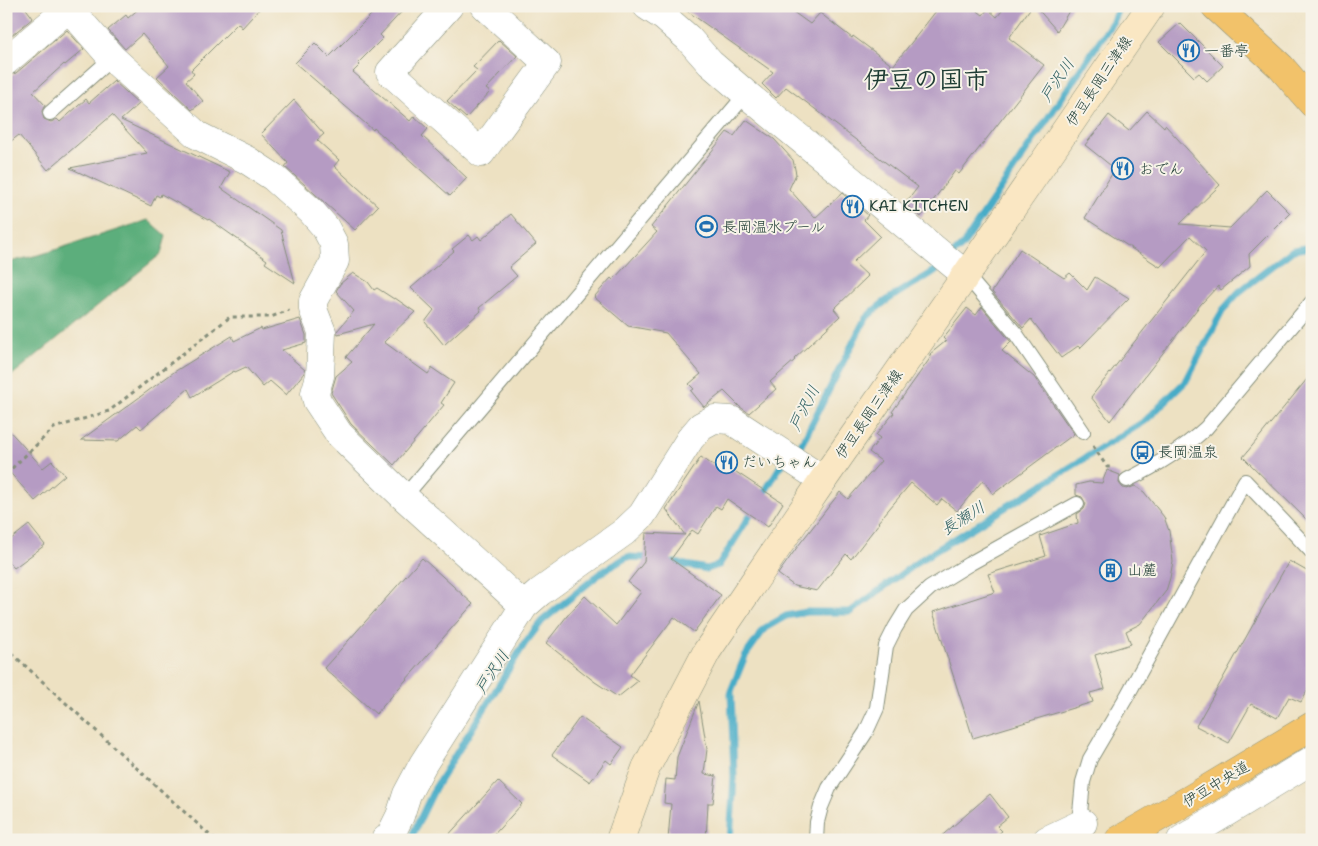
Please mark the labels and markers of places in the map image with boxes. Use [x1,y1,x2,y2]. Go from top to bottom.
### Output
restaurant icon: 一番亭 [1176,39,1200,63]
place label: 一番亭 [1204,41,1249,61]
restaurant icon: おでん [1111,157,1135,181]
place label: おでん [1139,159,1184,179]
restaurant icon: KAI KITCHEN [841,194,865,218]
place label: KAI KITCHEN [869,196,969,216]
sports icon: 長岡温水プール [694,215,718,239]
place label: 長岡温水プール [722,217,825,237]
bus stop icon: 長岡温泉 [1130,440,1154,464]
place label: 長岡温泉 [1158,442,1218,462]
restaurant icon: だいちゃん [714,450,738,474]
place label: だいちゃん [742,452,817,472]
building icon: 山麓 [1099,558,1123,582]
place label: 山麓 [1127,560,1157,580]

